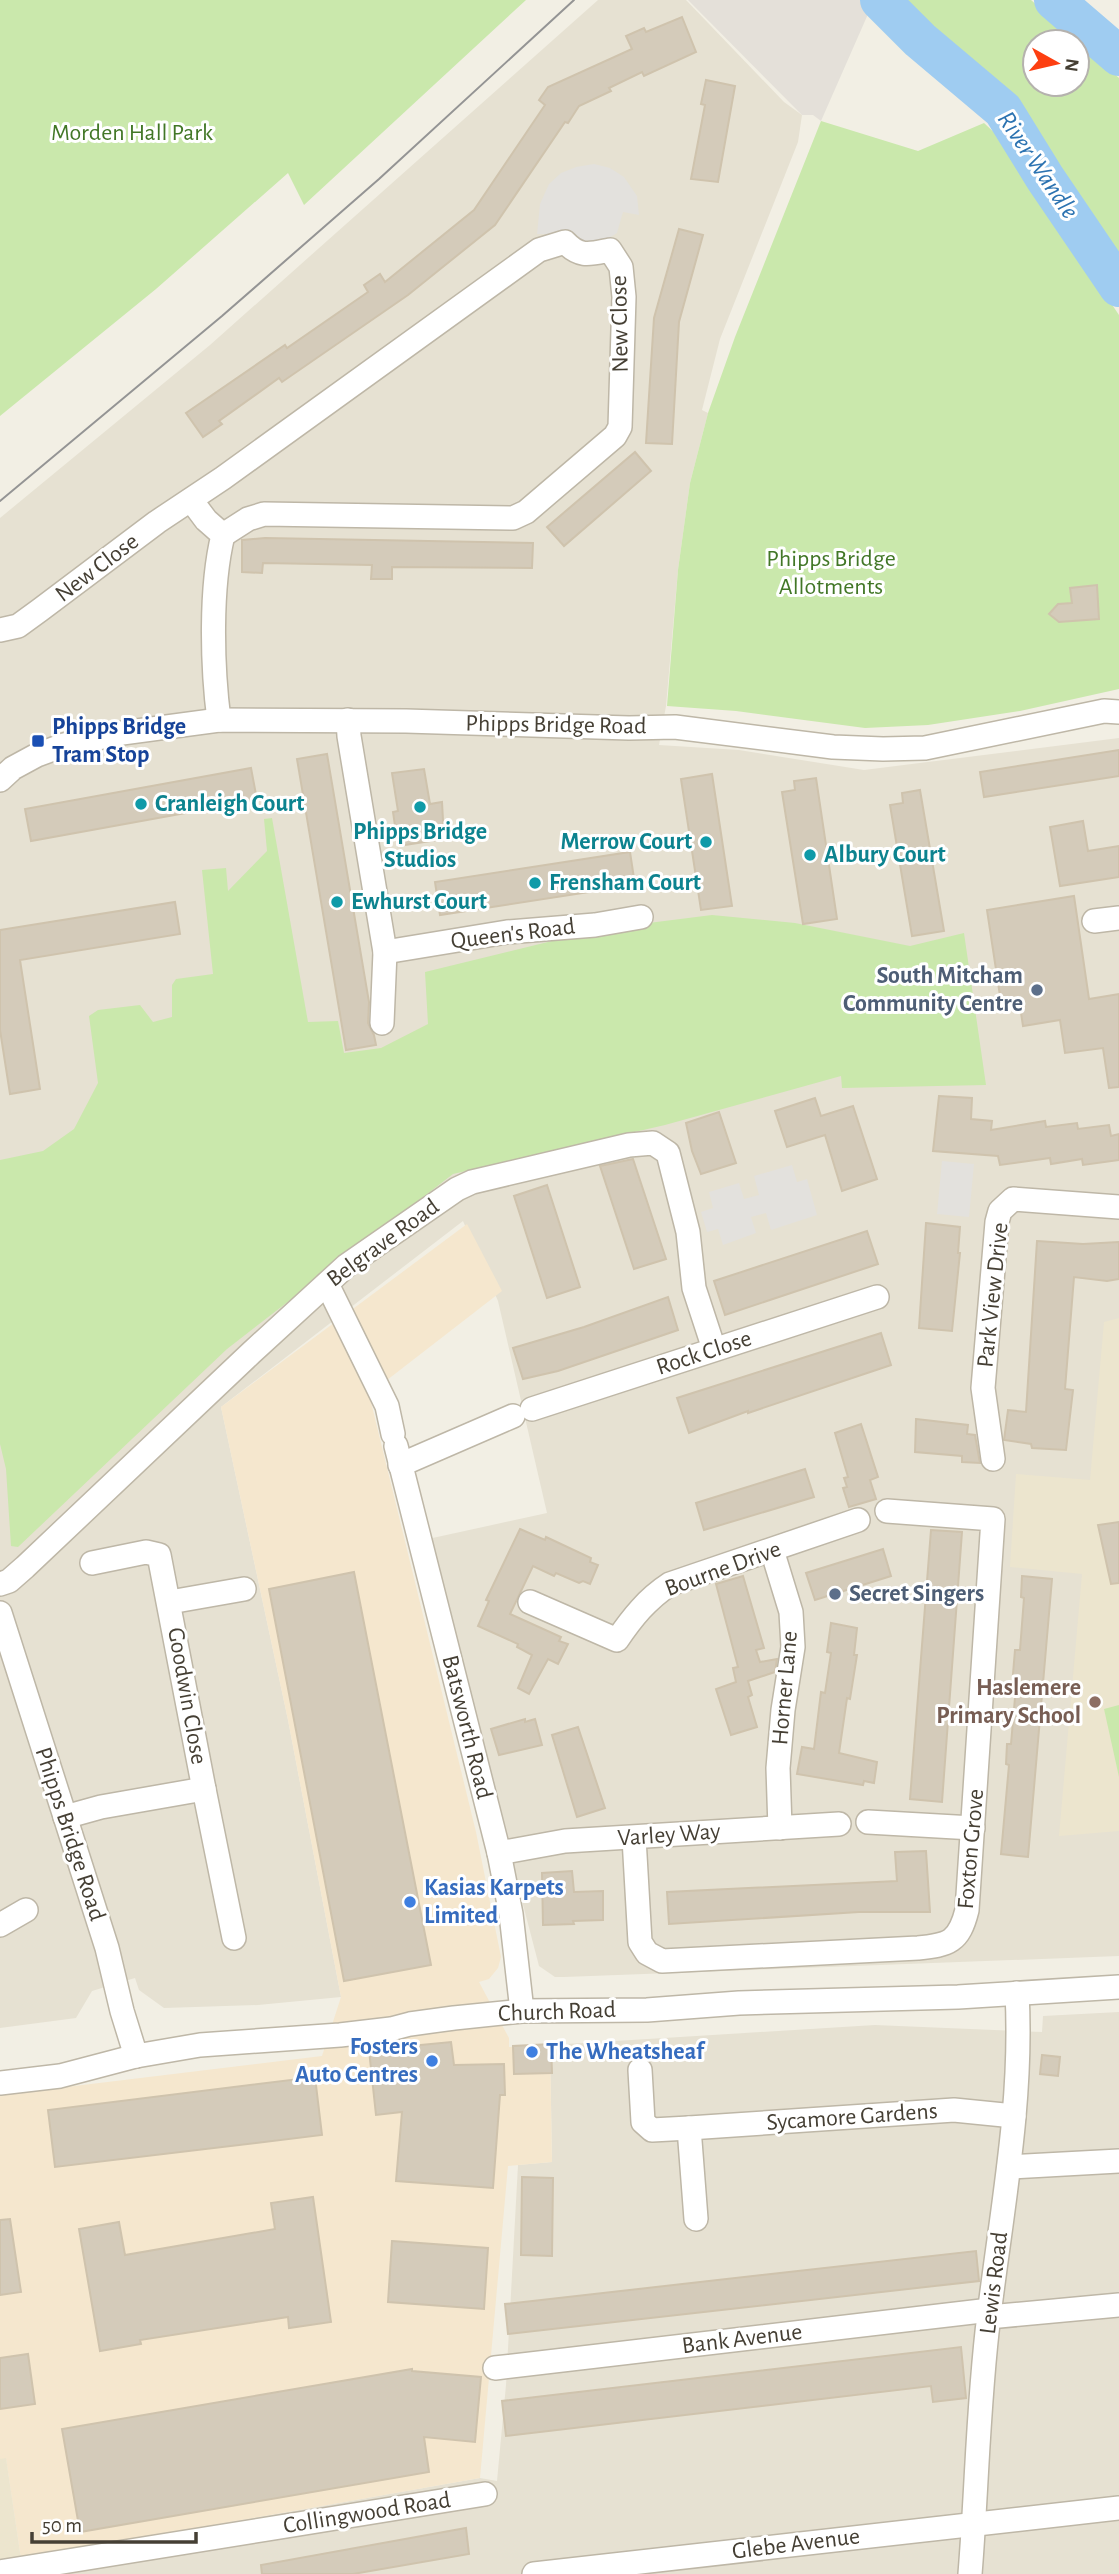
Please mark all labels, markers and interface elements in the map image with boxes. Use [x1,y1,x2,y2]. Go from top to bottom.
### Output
north arrow [1021,28,1091,98]
text: N [1061,57,1082,73]
water label: River Wandle [993,106,1083,224]
park label: Morden Hall Park [51,121,213,145]
street label: New Close [607,275,633,373]
street label: New Close [51,529,143,607]
park label: Phipps Bridge Allotments [766,547,896,599]
street label: Phipps Bridge Road [465,711,647,739]
place label: Phipps Bridge Tram Stop [52,715,186,767]
marker: Phipps Bridge Tram Stop [30,733,46,749]
place label: Cranleigh Court [155,792,304,816]
marker: Cranleigh Court [133,796,149,812]
marker: Phipps Bridge Studios [412,799,428,815]
place label: Phipps Bridge Studios [353,820,487,872]
place label: Merrow Court [560,830,692,854]
marker: Merrow Court [698,834,714,850]
place label: Albury Court [824,843,946,867]
marker: Albury Court [802,847,818,863]
place label: Frensham Court [549,871,701,895]
marker: Frensham Court [527,875,543,891]
place label: Ewhurst Court [351,890,487,914]
marker: Ewhurst Court [329,894,345,910]
street label: Queen's Road [449,914,577,954]
place label: South Mitcham Community Centre [843,964,1023,1016]
marker: South Mitcham Community Centre [1029,982,1045,998]
street label: Belgrave Road [322,1194,444,1292]
street label: Park View Drive [973,1221,1013,1369]
street label: Rock Close [653,1326,755,1380]
street label: Bourne Drive [662,1537,784,1601]
place label: Secret Singers [849,1582,984,1606]
marker: Secret Singers [827,1586,843,1602]
street label: Goodwin Close [163,1626,211,1766]
street label: Horner Lane [768,1630,802,1746]
street label: Batsworth Road [438,1653,496,1801]
place label: Haslemere Primary School [936,1676,1081,1728]
marker: Haslemere Primary School [1087,1694,1103,1710]
street label: Phipps Bridge Road [31,1744,109,1924]
street label: Foxton Grove [954,1788,988,1910]
street label: Varley Way [617,1819,721,1851]
place label: Kasias Karpets Limited [424,1876,564,1928]
marker: Kasias Karpets Limited [402,1894,418,1910]
street label: Church Road [498,1998,616,2026]
place label: Fosters Auto Centres [295,2035,418,2087]
place label: The Wheatsheaf [546,2040,706,2064]
marker: The Wheatsheaf [524,2044,540,2060]
marker: Fosters Auto Centres [424,2053,440,2069]
street label: Sycamore Gardens [766,2099,938,2135]
street label: Lewis Road [976,2230,1012,2336]
street label: Bank Avenue [680,2320,804,2358]
street label: Collingwood Road [282,2488,452,2538]
scale bar [32,2500,196,2544]
text: 50 m [42,2515,82,2536]
street label: Glebe Avenue [731,2524,861,2564]

